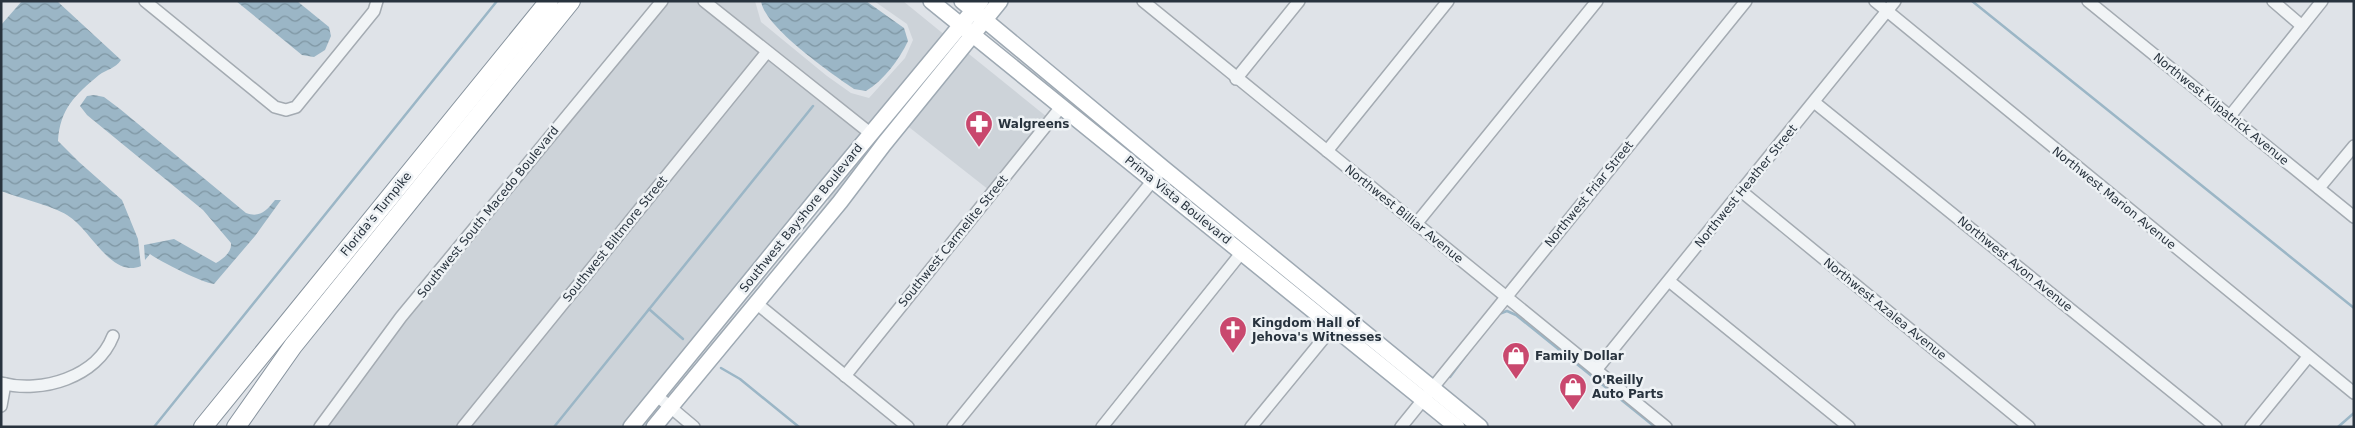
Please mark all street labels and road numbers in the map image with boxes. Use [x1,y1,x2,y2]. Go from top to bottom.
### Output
street label: Northwest Kilpatrick Avenue [2151,50,2291,168]
street label: Northwest Heather Street [1692,121,1800,250]
street label: Southwest South Macedo Boulevard [414,123,562,301]
street label: Northwest Friar Street [1542,138,1636,250]
street label: Southwest Bayshore Boulevard [737,141,865,295]
street label: Northwest Marion Avenue [2049,144,2179,252]
street label: Prima Vista Boulevard [1122,153,1234,247]
street label: Northwest Billiar Avenue [1342,162,1466,266]
street label: Florida's Turnpike [338,169,414,259]
street label: Southwest Carmelite Street [896,172,1011,310]
street label: Southwest Biltmore Street [560,173,670,305]
street label: Northwest Avon Avenue [1955,213,2075,315]
street label: Northwest Azalea Avenue [1821,255,1949,363]

